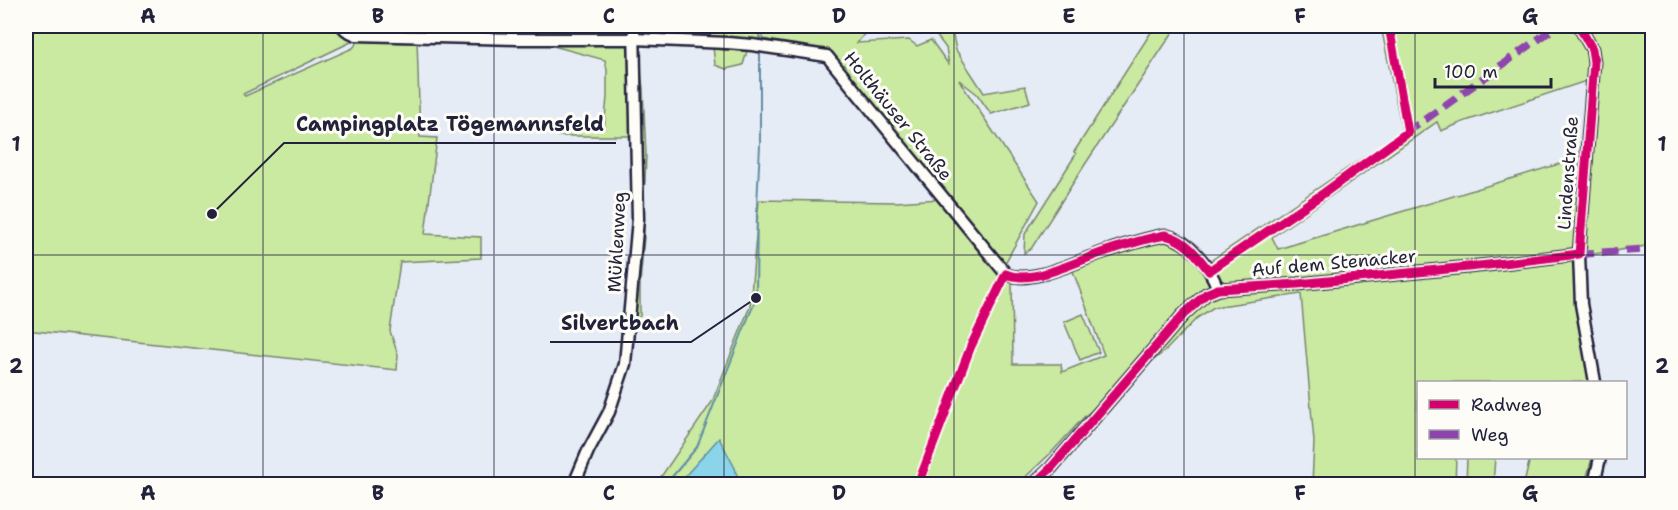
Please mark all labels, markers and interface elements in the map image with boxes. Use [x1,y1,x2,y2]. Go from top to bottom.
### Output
text: A [140,3,156,29]
text: B [372,3,384,29]
text: C [603,3,615,29]
text: D [832,3,846,29]
text: E [1062,3,1076,29]
text: F [1294,3,1306,29]
text: G [1522,3,1538,29]
street label: Holthäuser Straße [838,46,958,186]
scale bar [1435,51,1550,89]
text: 100 m [1444,60,1498,84]
callout: Campingplatz Tögemannsfeld [284,105,616,143]
text: Campingplatz Tögemannsfeld [296,111,604,137]
street label: Lindenstraße [1552,115,1584,231]
text: 1 [11,131,21,157]
text: 1 [1657,131,1667,157]
street label: Mühlenweg [602,191,632,293]
street label: Auf dem Stenacker [1251,244,1417,282]
callout: Silvertbach [550,304,691,342]
text: Silvertbach [561,310,679,336]
text: 2 [9,353,23,379]
text: 2 [1655,353,1669,379]
legend [1417,381,1627,459]
text: Radweg [1471,393,1542,417]
text: Weg [1471,423,1509,447]
text: A [140,480,156,506]
text: B [372,480,384,506]
text: C [603,480,615,506]
text: D [832,480,846,506]
text: E [1062,480,1076,506]
text: F [1294,480,1306,506]
text: G [1522,480,1538,506]

